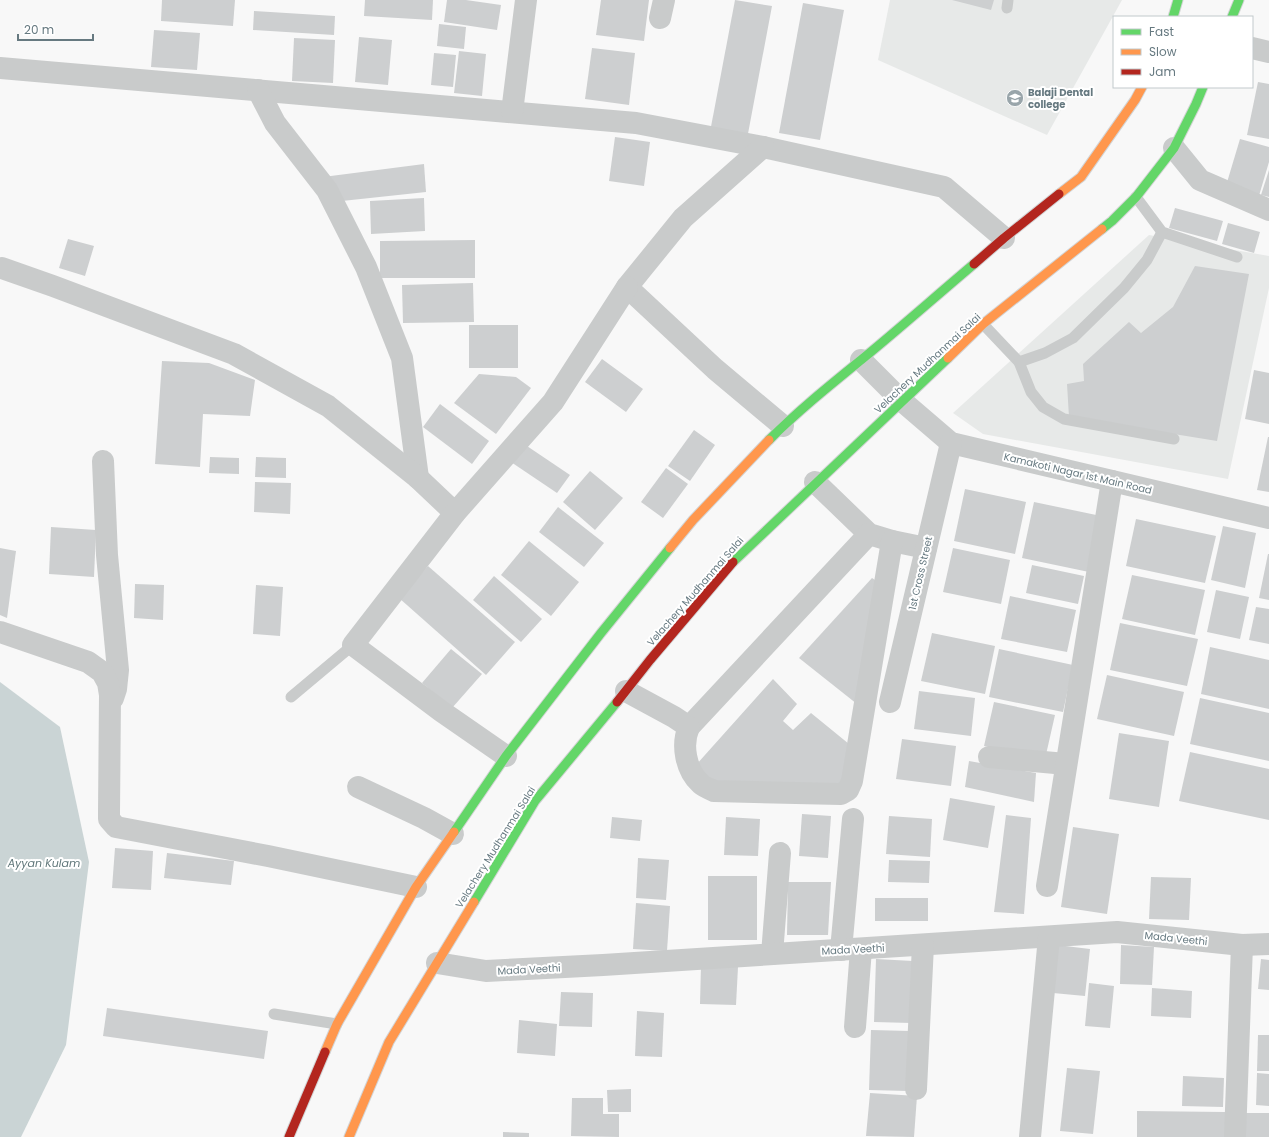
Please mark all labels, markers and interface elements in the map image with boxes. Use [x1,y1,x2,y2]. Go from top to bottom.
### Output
scale bar [18,16,93,42]
legend [1113,16,1253,88]
text: 20 m [24,21,54,38]
text: Fast [1149,23,1174,40]
text: Slow [1149,43,1177,60]
text: Jam [1149,63,1176,80]
place label: Balaji Dental college [1028,85,1093,112]
school or university icon: Balaji Dental college [1005,88,1025,108]
street label: Velachery Mudhanmai Salai [871,310,984,417]
street label: Kamakoti Nagar 1st Main Road [1002,449,1153,498]
street label: Velachery Mudhanmai Salai [644,533,747,649]
street label: 1st Cross Street [905,535,936,611]
street label: Velachery Mudhanmai Salai [452,784,539,911]
water label: Ayyan Kulam [7,855,80,871]
street label: Mada Veethi [1144,928,1208,949]
street label: Mada Veethi [821,940,885,959]
street label: Mada Veethi [497,960,561,979]

